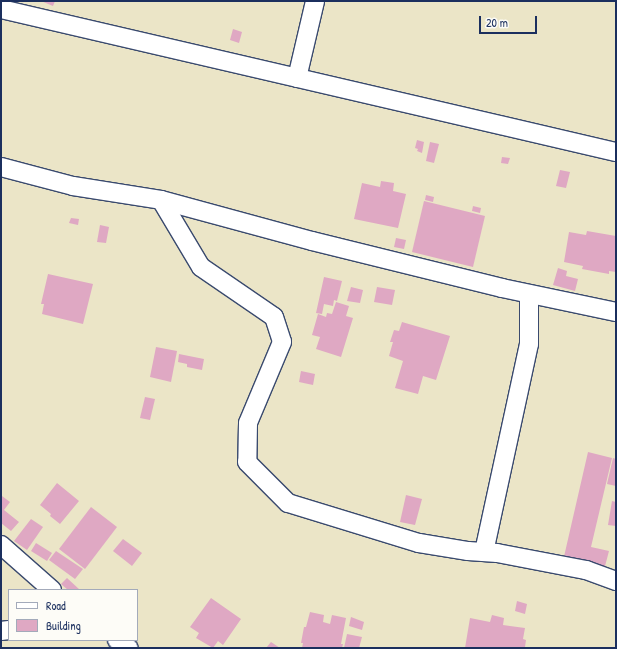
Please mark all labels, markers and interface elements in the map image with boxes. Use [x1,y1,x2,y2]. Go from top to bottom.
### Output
scale bar [481,8,539,34]
text: 20 m [486,14,508,31]
legend [8,589,138,641]
text: Road [46,597,66,614]
text: Building [46,617,81,634]

